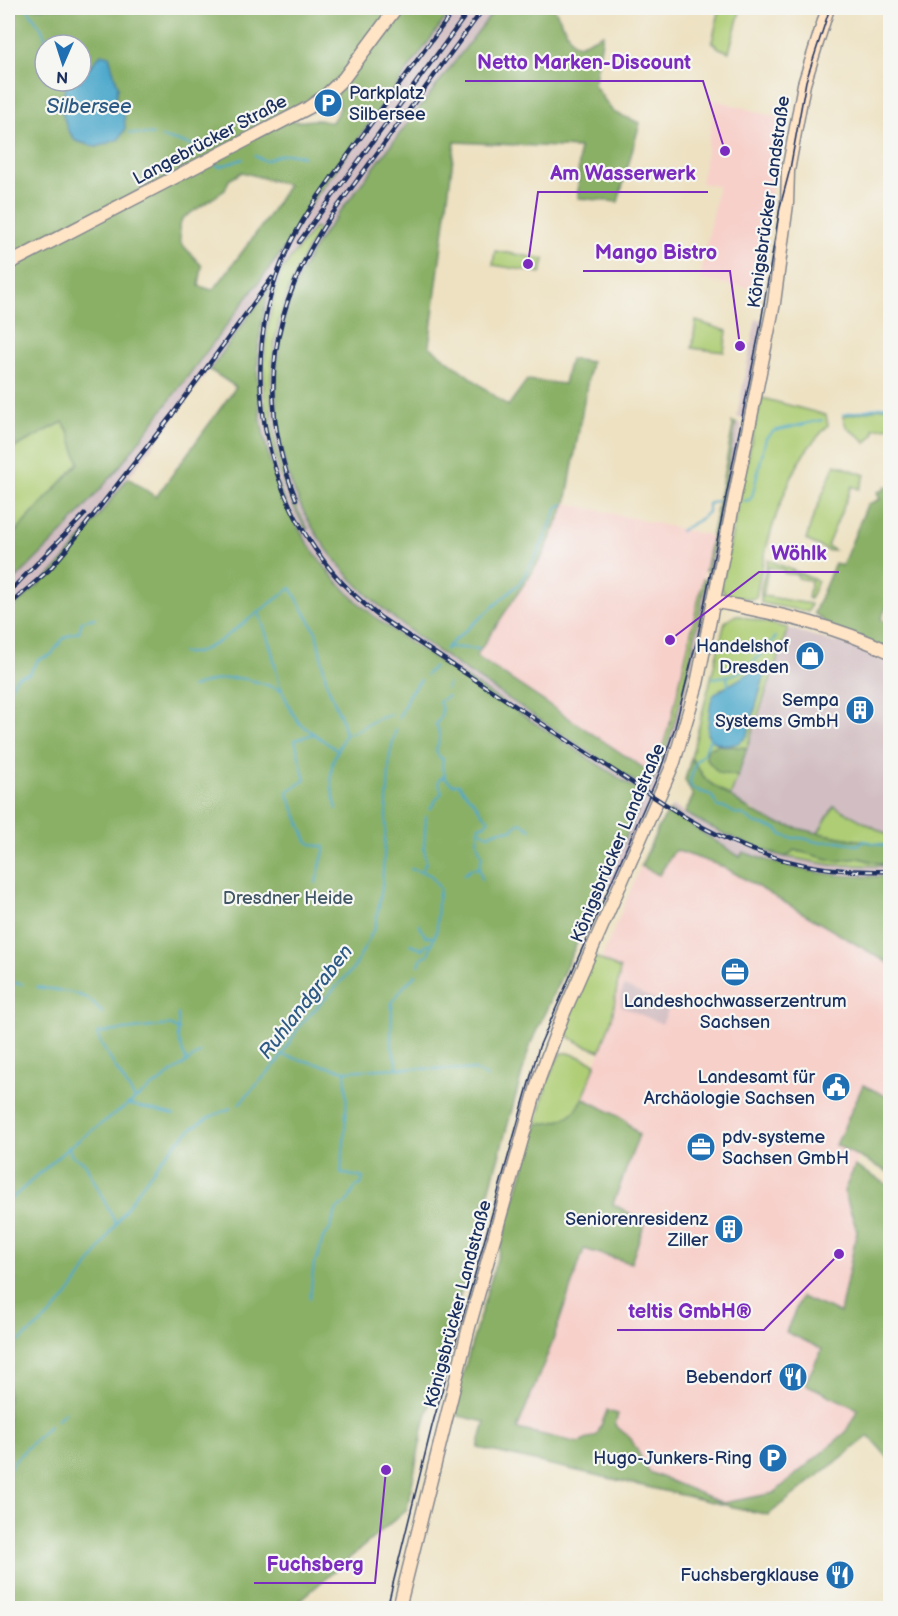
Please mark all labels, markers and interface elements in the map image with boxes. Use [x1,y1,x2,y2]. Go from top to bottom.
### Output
north arrow [33,33,93,93]
callout: Netto Marken-Discount [465,43,703,81]
text: Netto Marken-Discount [477,51,691,75]
text: N [56,67,69,86]
place label: Parkplatz Silbersee [349,83,426,125]
parking icon: Parkplatz Silbersee [312,87,344,119]
street label: Langebrücker Straße [129,90,291,189]
street label: Königsbrücker Landstraße [744,94,794,309]
water label: Silbersee [46,95,132,119]
callout: Am Wasserwerk [538,154,708,192]
text: Am Wasserwerk [549,162,696,186]
callout: Mango Bistro [583,233,730,271]
text: Mango Bistro [595,241,717,265]
callout: Wöhlk [759,534,839,572]
text: Wöhlk [771,542,827,566]
place label: Handelshof Dresden [696,636,789,678]
shop icon: Handelshof Dresden [794,640,826,672]
place label: Sempa Systems GmbH [715,690,839,732]
building icon: Sempa Systems GmbH [844,694,876,726]
street label: Königsbrücker Landstraße [567,740,670,946]
park label: Dresdner Heide [223,888,354,909]
water label: Ruhlandgraben [254,940,358,1064]
office icon: Landeshochwasserzentrum Sachsen [719,956,751,988]
place label: Landeshochwasserzentrum Sachsen [623,991,847,1033]
place label: Landesamt für Archäologie Sachsen [644,1067,815,1109]
public building icon: Landesamt für Archäologie Sachsen [820,1071,852,1103]
place label: pdv-systeme Sachsen GmbH [722,1127,849,1169]
office icon: pdv-systeme Sachsen GmbH [685,1131,717,1163]
street label: Königsbrücker Landstraße [420,1198,496,1410]
place label: Seniorenresidenz Ziller [565,1209,708,1251]
building icon: Seniorenresidenz Ziller [713,1213,745,1245]
callout: teltis GmbH® [617,1292,764,1330]
text: teltis GmbH® [627,1300,752,1324]
restaurant icon: Bebendorf [777,1361,809,1393]
place label: Bebendorf [685,1367,772,1388]
parking icon: Hugo-Junkers-Ring [757,1442,789,1474]
place label: Hugo-Junkers-Ring [593,1448,752,1469]
callout: Fuchsberg [254,1545,375,1583]
text: Fuchsberg [266,1553,364,1577]
restaurant icon: Fuchsbergklause [824,1559,856,1591]
place label: Fuchsbergklause [680,1565,819,1586]

